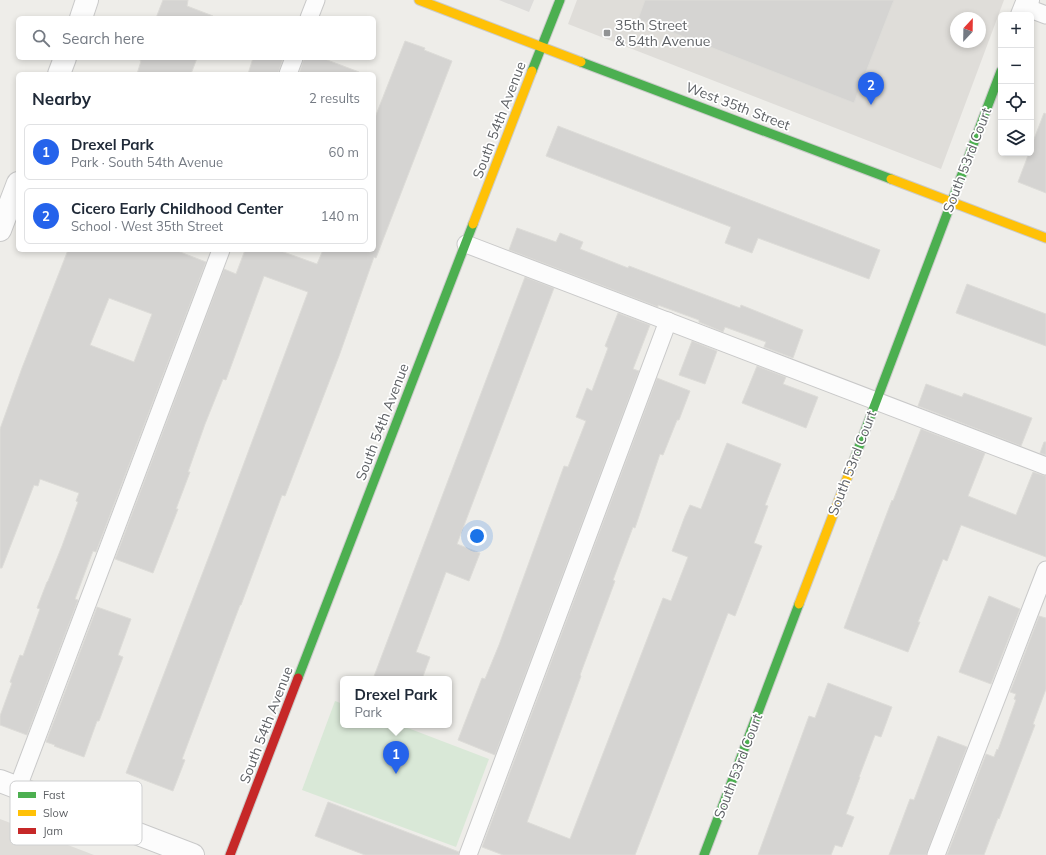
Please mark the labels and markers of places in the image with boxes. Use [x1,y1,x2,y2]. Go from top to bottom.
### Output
place label: 35th Street & 54th Avenue [615,16,710,50]
marker: 35th Street & 54th Avenue [602,28,612,38]
pin: 2 [858,72,884,105]
pin: 1 [383,741,409,774]

